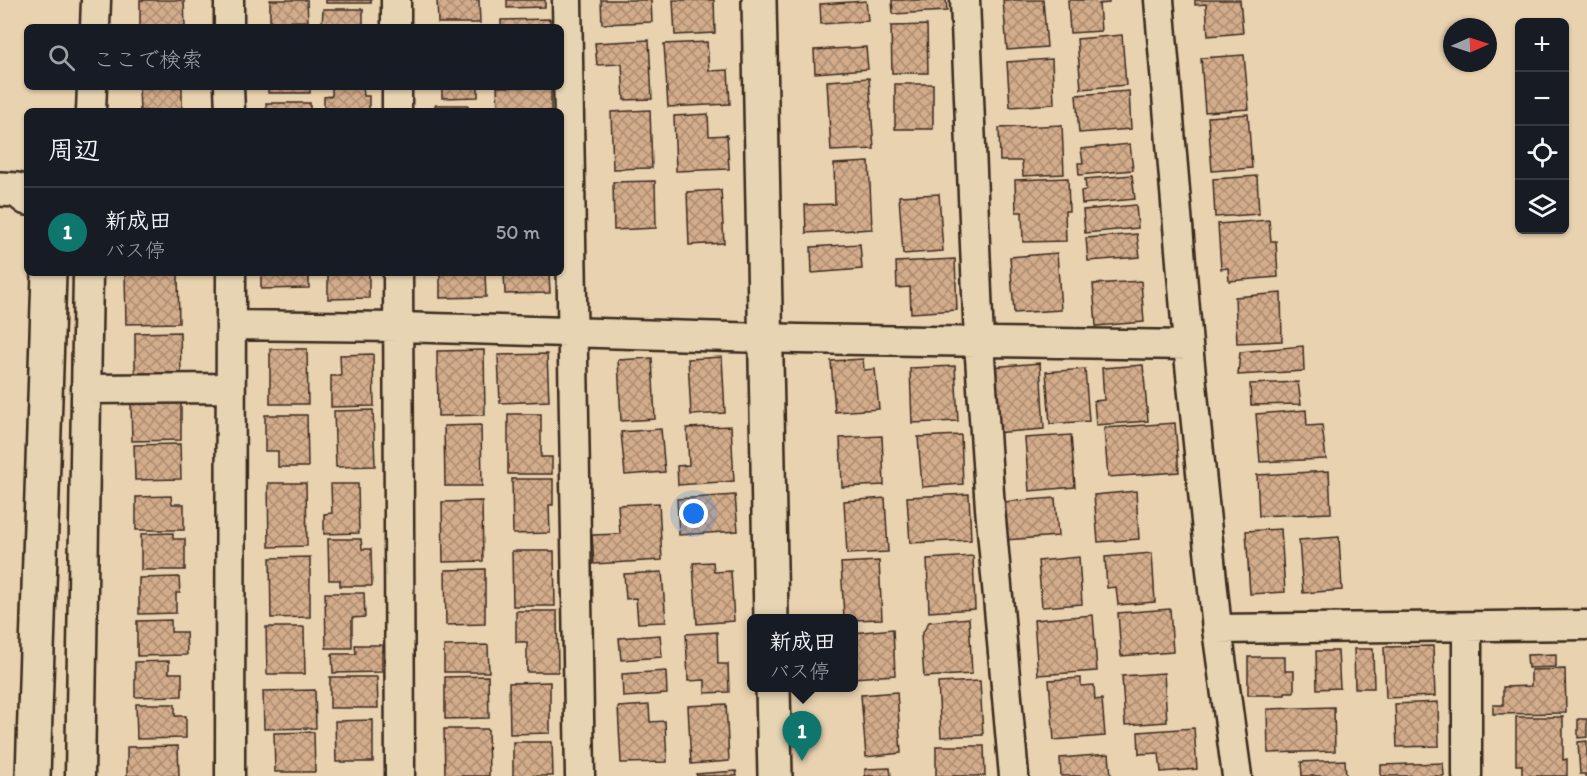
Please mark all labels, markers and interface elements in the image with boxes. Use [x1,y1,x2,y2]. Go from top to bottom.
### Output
north arrow [1443,18,1497,72]
map controls [1515,18,1569,234]
button: + [1515,18,1569,72]
search box [24,24,564,90]
icon: search [45,41,78,74]
text: ここで検索 [93,46,203,73]
button: − [1515,72,1569,126]
button: locate [1515,126,1569,180]
text: 周辺 [48,134,100,166]
button: layers [1515,180,1569,234]
text: 新成田 [105,207,171,234]
text: 1 [63,220,72,244]
text: 50 m [496,220,540,244]
text: バス停 [105,238,165,262]
your location [679,499,708,528]
popup [747,614,858,692]
text: 新成田 [769,628,836,655]
text: バス停 [769,659,829,683]
pin: 1 [782,712,822,761]

